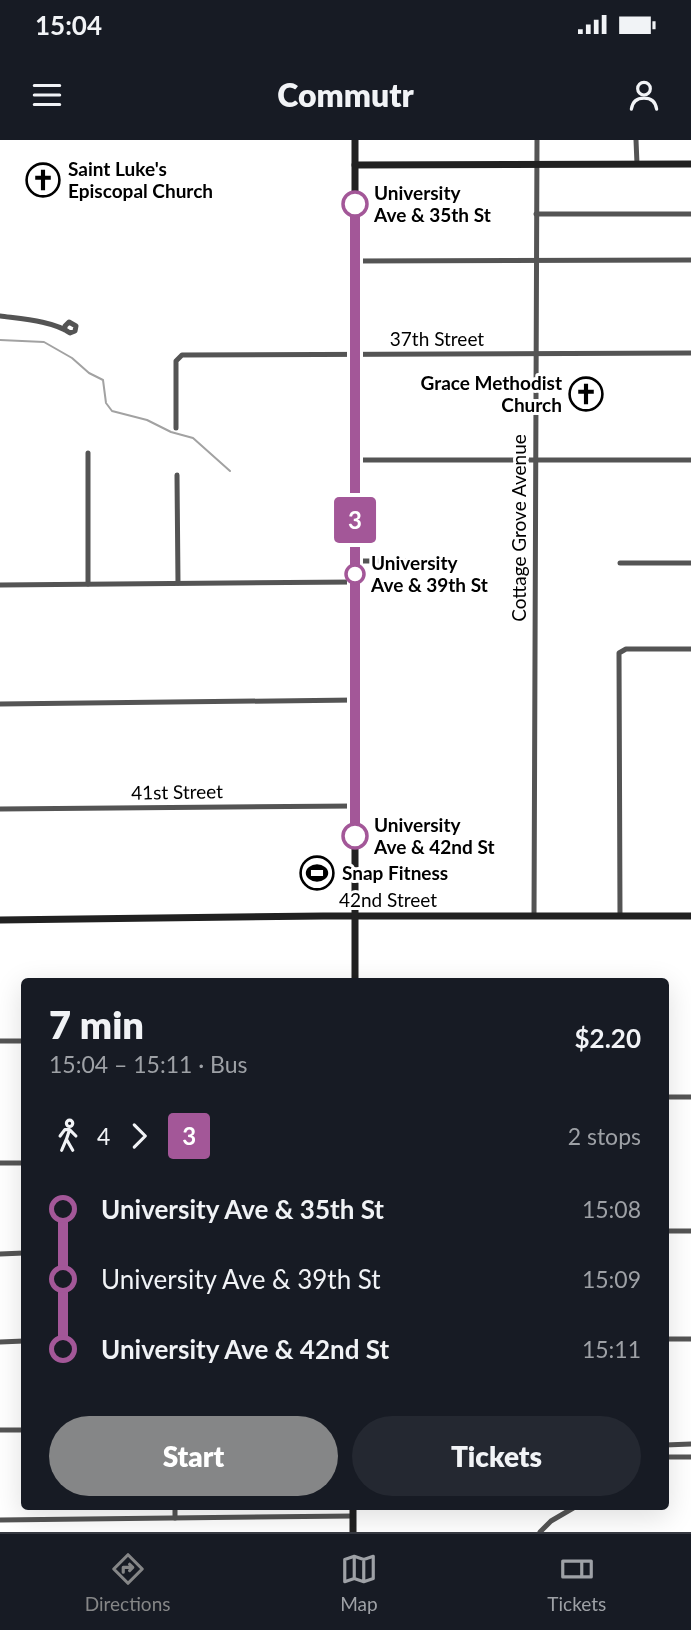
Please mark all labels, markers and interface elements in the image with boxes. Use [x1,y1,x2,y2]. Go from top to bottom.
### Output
text: 15:04 [35,9,102,41]
text: Commutr [277,75,414,114]
icon: menu [28,76,66,114]
icon: person [625,76,663,114]
place label: Saint Luke's Episcopal Church [68,157,213,202]
church icon: Saint Luke's Episcopal Church [24,161,62,199]
place label: University Ave & 35th St [373,181,491,226]
marker: University Ave & 35th St [342,191,368,217]
street label: 37th Street [390,327,484,350]
place label: Grace Methodist Church [421,371,562,416]
church icon: Grace Methodist Church [567,375,605,413]
street label: Cottage Grove Avenue [507,434,530,622]
line badge: 3 [332,497,378,543]
text: 3 [348,505,362,534]
place label: University Ave & 39th St [370,551,488,596]
marker: University Ave & 39th St [345,564,365,584]
street label: 41st Street [131,779,223,804]
place label: University Ave & 42nd St [373,813,494,858]
marker: University Ave & 42nd St [342,823,368,849]
sports icon: Snap Fitness [298,854,336,892]
place label: Snap Fitness [342,861,448,884]
street label: 42nd Street [339,888,437,911]
text: 7 min [49,1001,144,1047]
text: $2.20 [575,1022,641,1054]
text: 15:04 – 15:11 · Bus [49,1050,248,1078]
icon: walk [49,1117,87,1155]
icon: forward [120,1117,158,1155]
text: 3 [182,1121,196,1150]
text: 4 [97,1122,110,1150]
text: 2 stops [568,1122,641,1150]
text: University Ave & 35th St [101,1193,384,1225]
text: 15:08 [582,1195,641,1223]
text: University Ave & 39th St [101,1263,381,1295]
text: 15:09 [582,1265,641,1293]
text: University Ave & 42nd St [101,1333,389,1365]
text: 15:11 [582,1335,641,1363]
button: Start [49,1416,338,1496]
button: Tickets [352,1416,641,1496]
tab: Directions [85,1550,170,1615]
tab: Map [340,1550,378,1615]
tab: Tickets [547,1550,606,1615]

